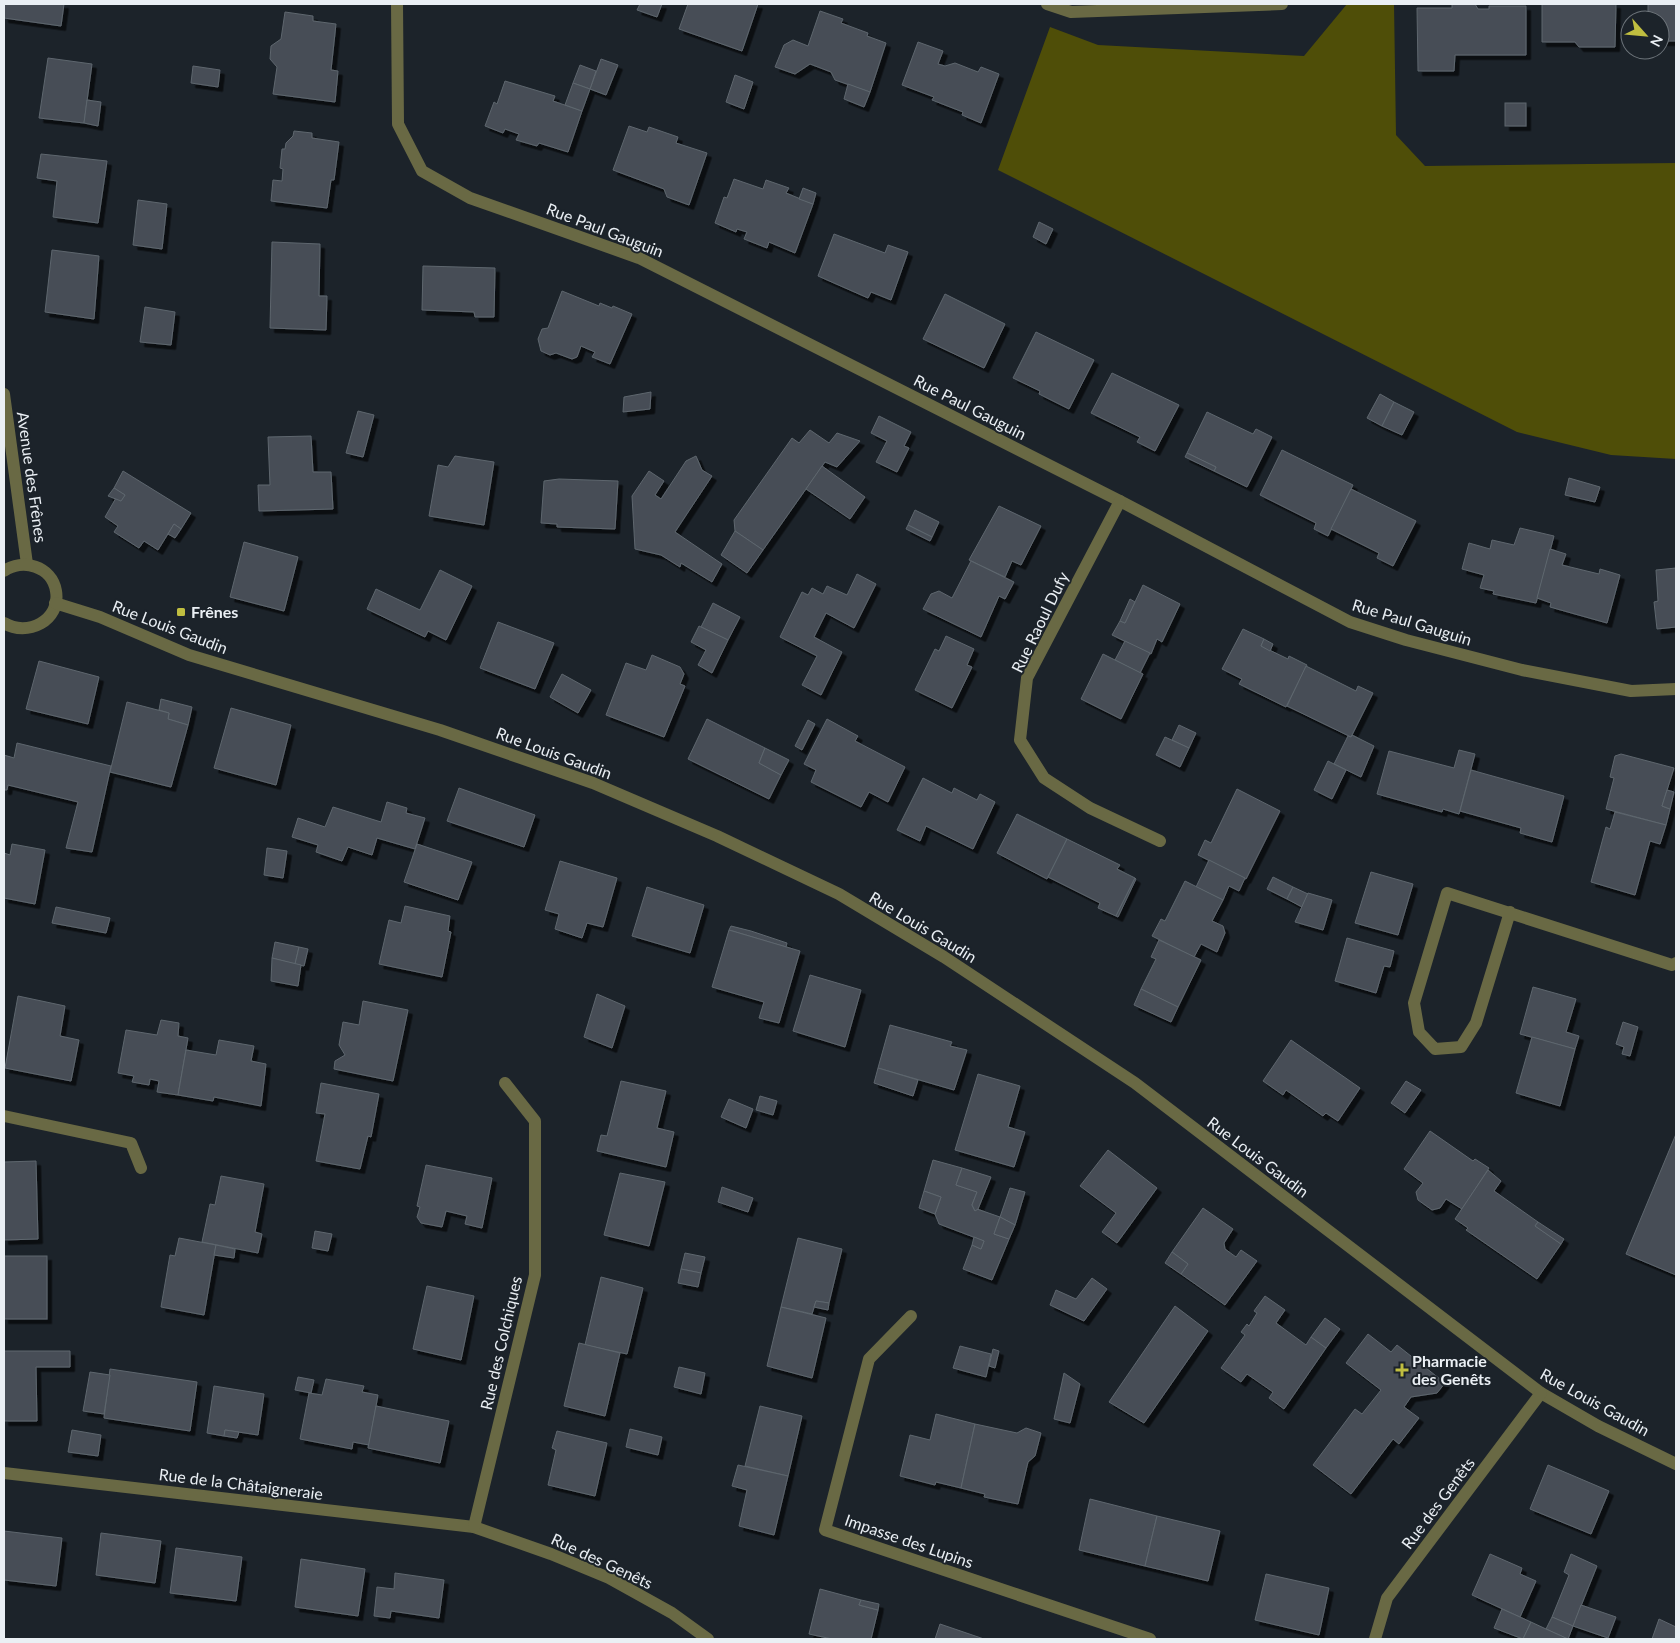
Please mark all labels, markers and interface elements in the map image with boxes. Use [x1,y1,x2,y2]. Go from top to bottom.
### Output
north arrow [1620,10,1670,60]
text: N [1647,32,1667,50]
street label: Rue Paul Gauguin [544,198,666,261]
street label: Rue Paul Gauguin [911,370,1030,443]
street label: Avenue des Frênes [14,410,51,544]
street label: Rue Raoul Dufy [1007,568,1072,675]
street label: Rue Paul Gauguin [1350,594,1474,649]
street label: Rue Louis Gaudin [110,596,230,657]
place label: Frênes [191,602,238,621]
marker: Frênes [175,606,187,618]
street label: Rue Louis Gaudin [494,723,615,782]
street label: Rue Louis Gaudin [866,887,980,966]
street label: Rue Louis Gaudin [1204,1112,1313,1201]
street label: Rue des Colchiques [476,1274,525,1412]
place label: Pharmacie des Genêts [1412,1351,1491,1388]
marker: Pharmacie des Genêts [1396,1364,1408,1376]
street label: Rue Louis Gaudin [1537,1364,1653,1439]
street label: Rue des Genêts [1397,1453,1478,1552]
street label: Rue de la Châtaigneraie [158,1464,324,1503]
street label: Impasse des Lupins [842,1510,976,1571]
street label: Rue des Genêts [549,1529,656,1592]

